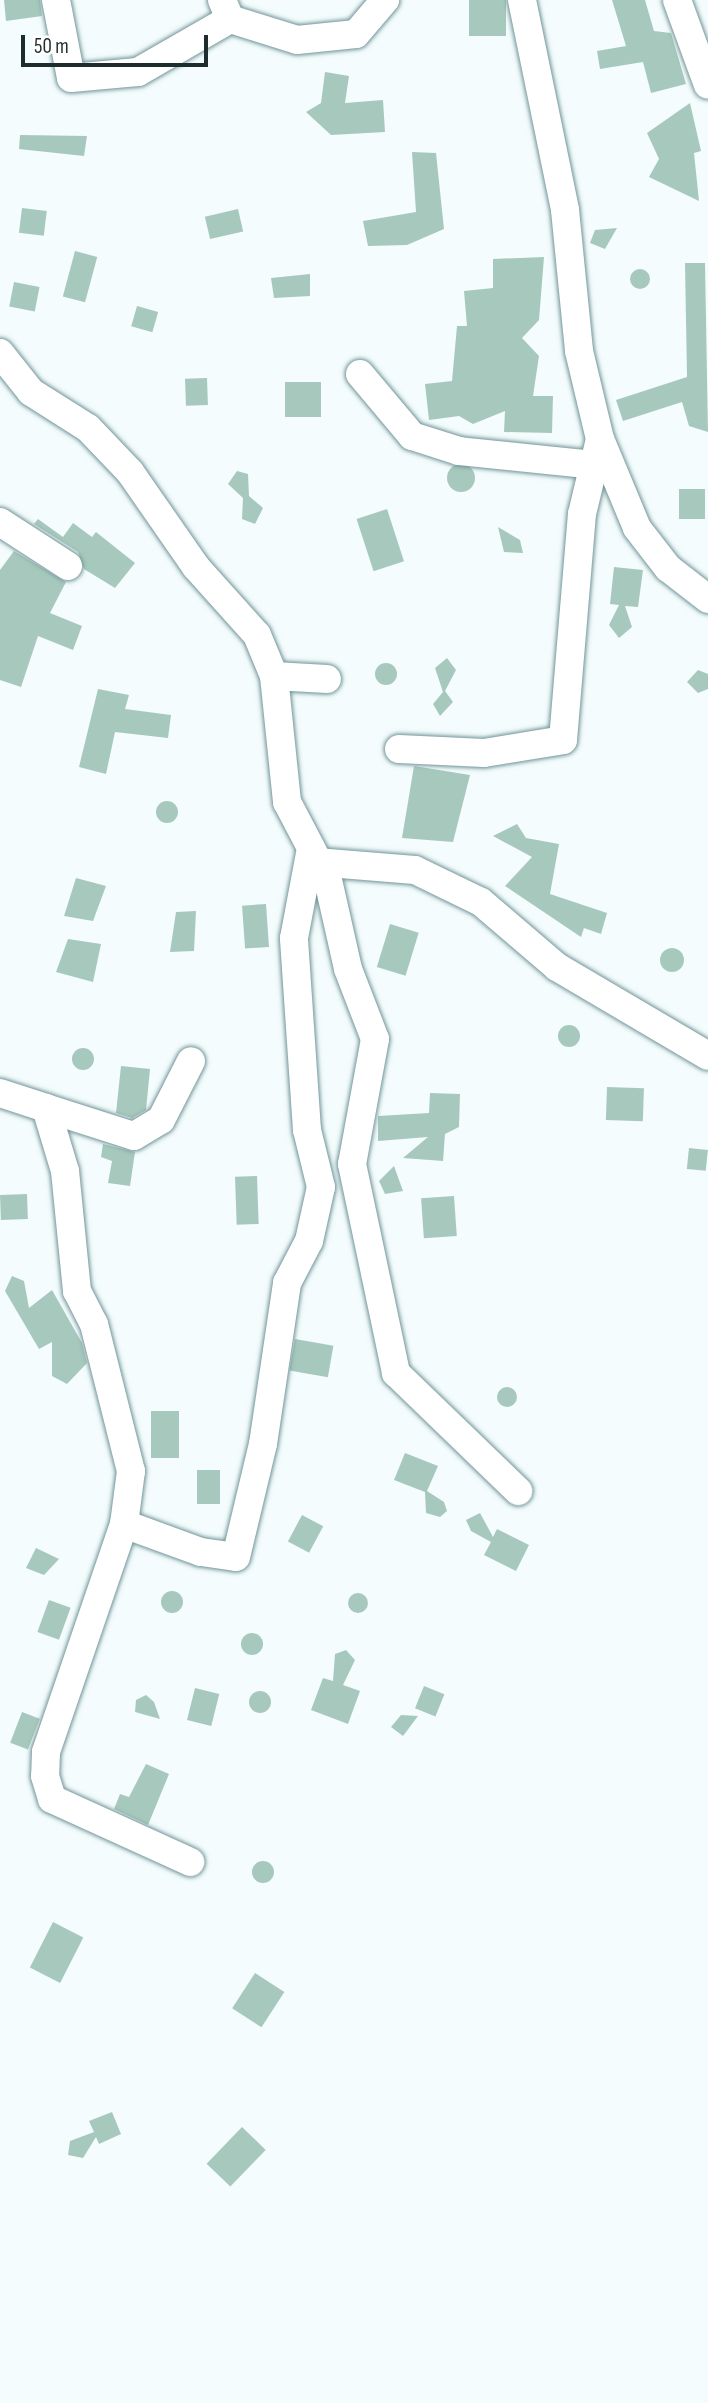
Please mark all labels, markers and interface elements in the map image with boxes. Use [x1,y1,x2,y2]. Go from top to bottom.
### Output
scale bar [24,21,212,65]
text: 50 m [34,34,69,59]

